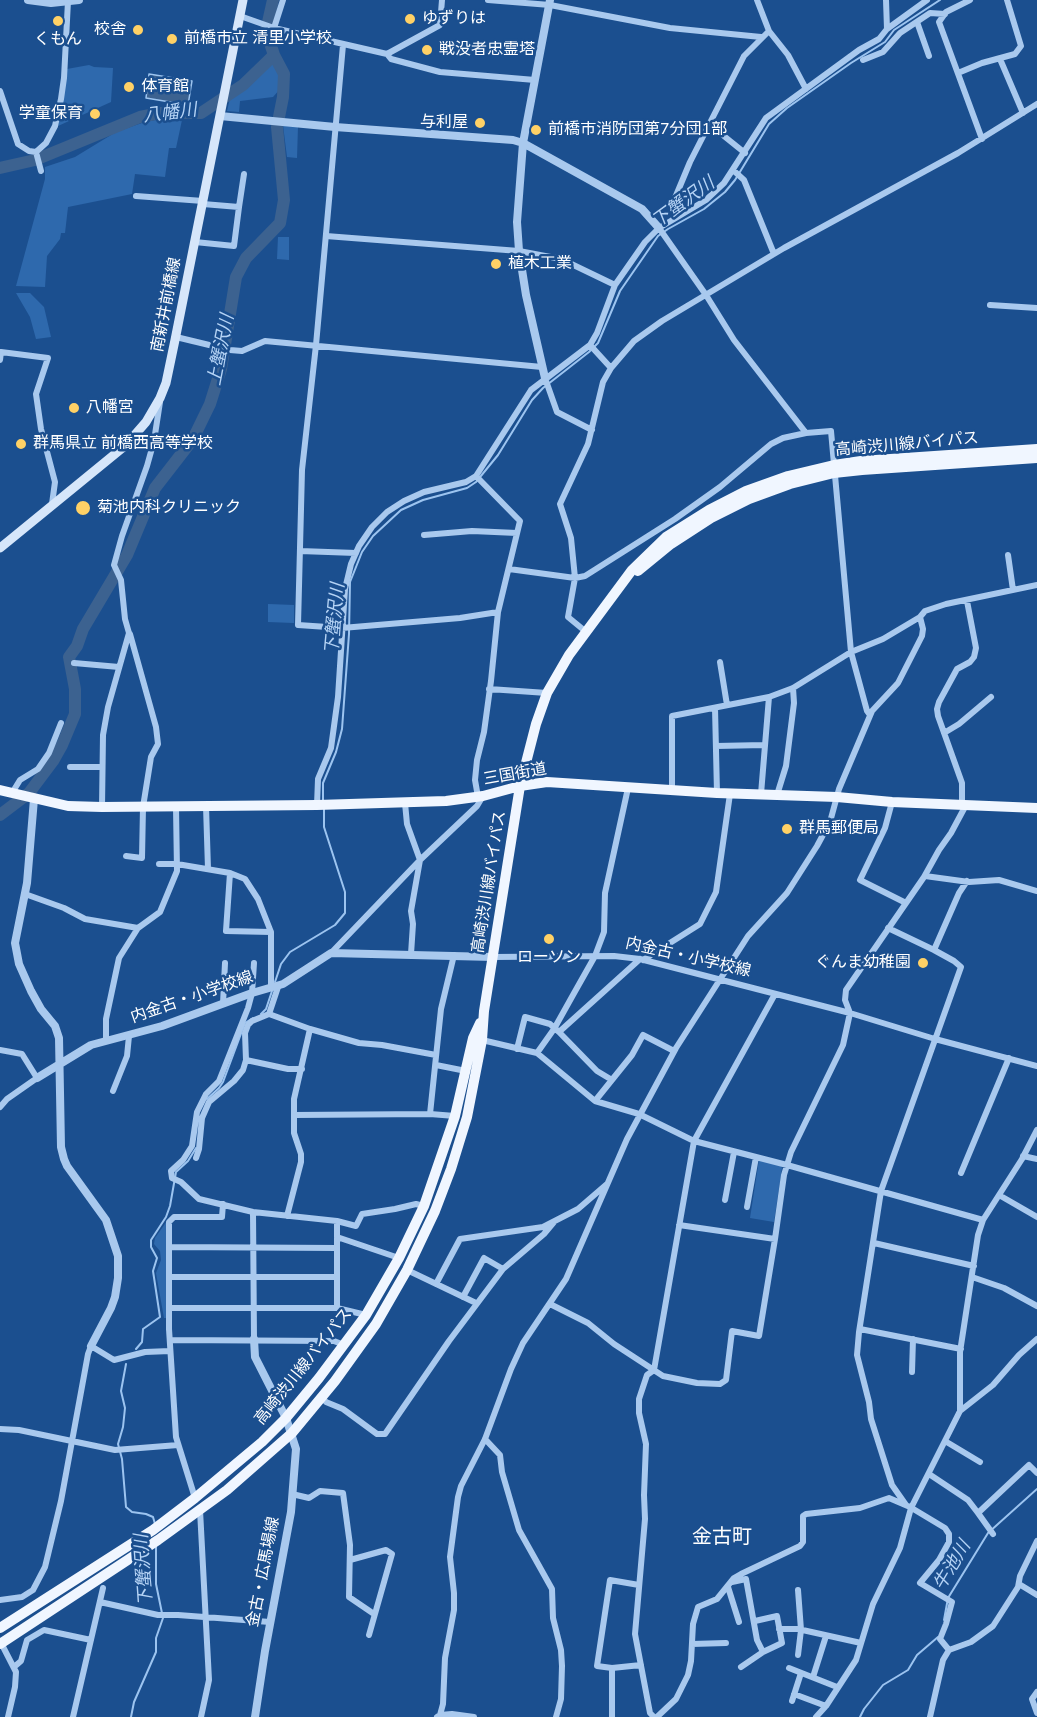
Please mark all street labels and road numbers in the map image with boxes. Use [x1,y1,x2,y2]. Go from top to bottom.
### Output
street label: 南新井前橋線 [148,256,186,354]
street label: 高崎渋川線バイパス [834,429,980,461]
street label: 三国街道 [482,760,548,790]
street label: 高崎渋川線バイパス [469,809,511,955]
street label: 内金古・小学校線 [623,934,753,982]
street label: 内金古・小学校線 [128,968,256,1028]
street label: 高崎渋川線バイパス [251,1305,357,1429]
street label: 金古・広馬場線 [244,1515,284,1629]

